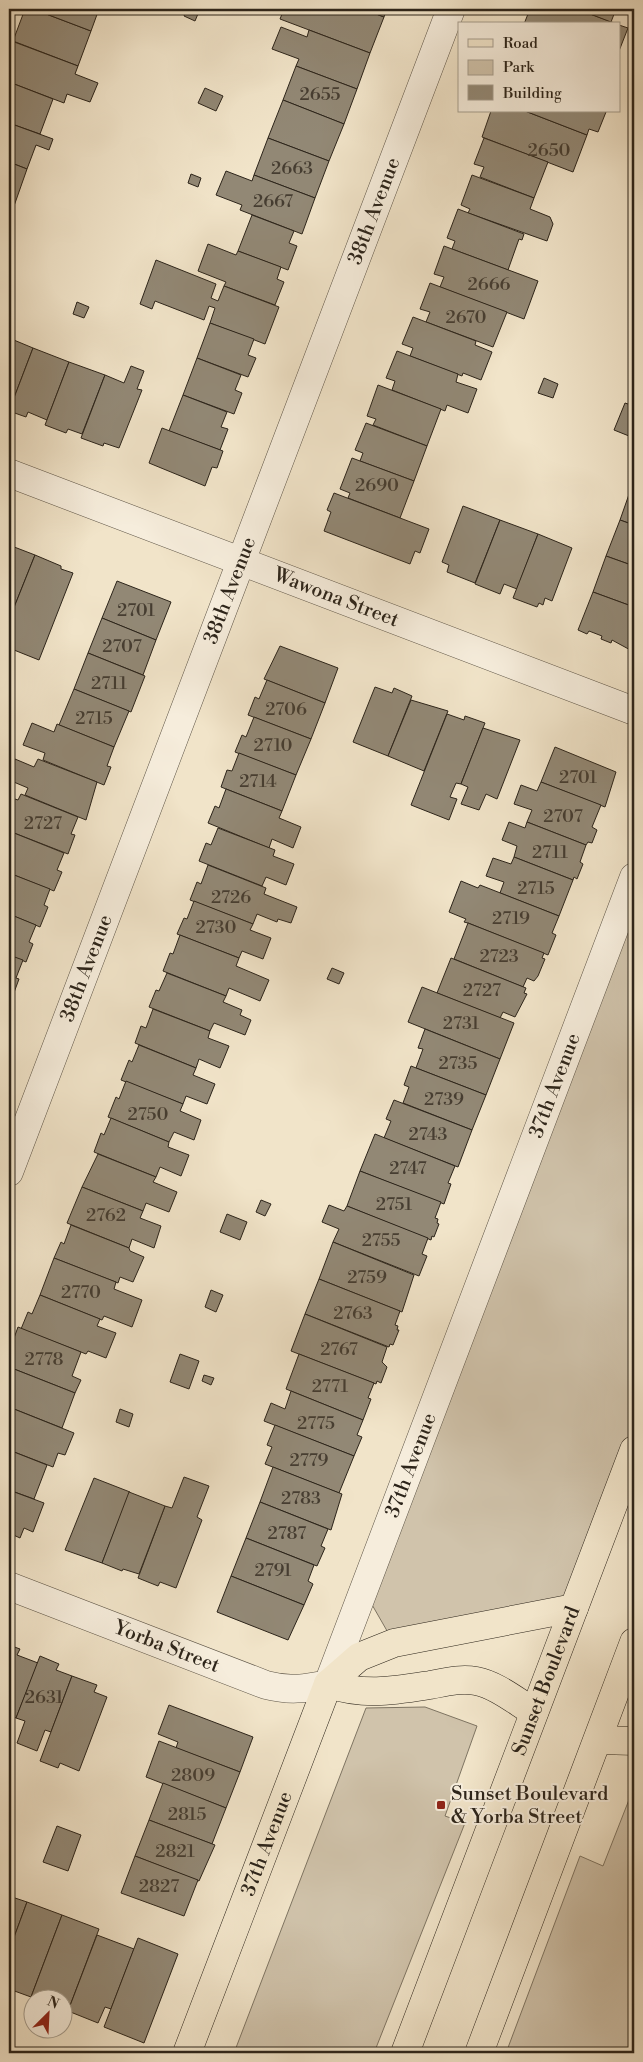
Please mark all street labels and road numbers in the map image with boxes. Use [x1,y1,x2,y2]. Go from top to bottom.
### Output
street label: 38th Avenue [343,154,406,268]
street label: 38th Avenue [198,533,262,648]
street label: Wawona Street [269,562,402,633]
street label: 38th Avenue [55,911,118,1025]
street label: 37th Avenue [524,1030,586,1142]
street label: 37th Avenue [380,1409,442,1521]
street label: Sunset Boulevard [507,1602,586,1759]
street label: Yorba Street [109,1615,223,1678]
street label: 37th Avenue [236,1788,298,1900]

